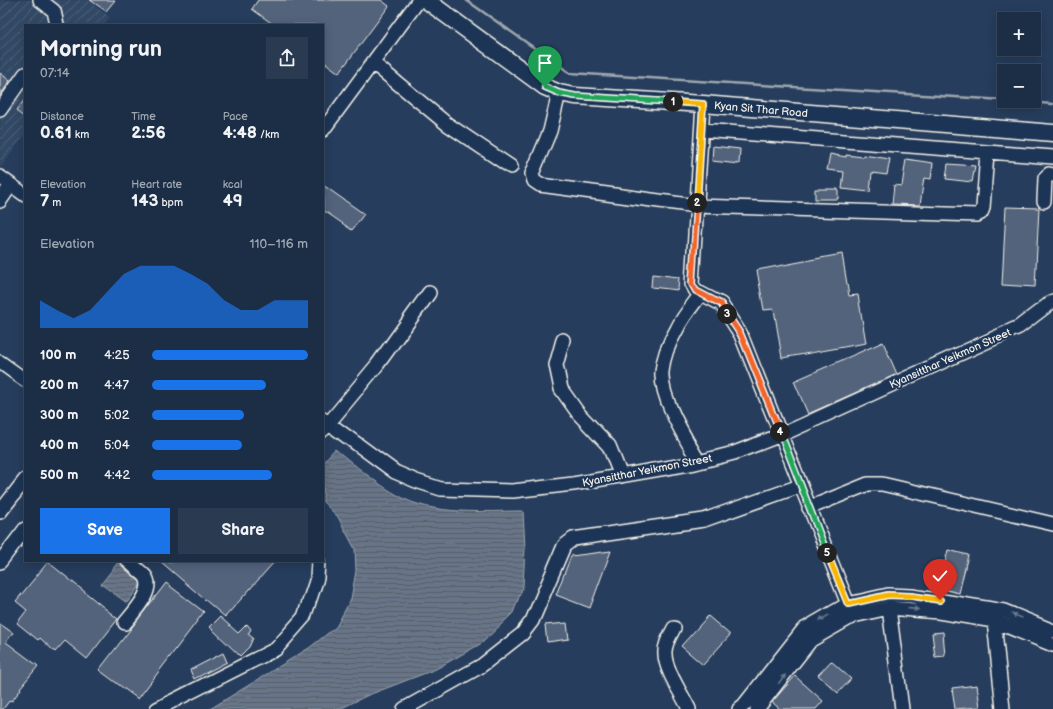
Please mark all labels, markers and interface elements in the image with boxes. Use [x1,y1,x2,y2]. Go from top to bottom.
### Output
map controls [997,12,1041,108]
button: + [997,12,1041,56]
text: Morning run [40,36,162,63]
button: share [266,37,308,79]
pin [528,46,562,87]
icon: arrive [534,52,556,74]
button: − [997,64,1041,108]
text: 07:14 [40,65,70,81]
pin: 1 [663,92,683,112]
text: 1 [671,95,675,108]
street label: Kyan Sit Thar Road [713,99,808,120]
text: Distance [40,110,84,123]
text: Time [131,110,156,123]
text: Pace [223,110,248,123]
text: 0.61 [40,123,72,143]
text: 2:56 [131,123,166,143]
text: 4:48 [223,123,257,143]
text: km [72,128,89,141]
text: /km [257,128,279,141]
text: Elevation [40,178,86,191]
text: Heart rate [131,178,182,191]
text: kcal [223,178,242,191]
text: 7 [40,191,49,211]
text: 143 [131,191,158,211]
text: 49 [223,191,243,211]
pin: 2 [687,193,707,213]
text: m [49,196,61,209]
text: bpm [158,196,183,209]
text: 2 [694,196,700,209]
text: Elevation [40,236,94,252]
text: 110–116 m [249,236,308,252]
pin: 3 [717,304,737,324]
text: 3 [724,307,730,320]
street label: Kyansitthar Yeikmon Street [887,325,1014,391]
text: 100 m [40,347,76,363]
text: 4:25 [104,347,130,363]
text: 200 m [40,377,78,393]
text: 4:47 [104,377,129,393]
text: 300 m [40,407,78,423]
text: 5:02 [104,407,129,423]
pin: 4 [770,422,790,442]
text: 4 [777,425,783,438]
text: 400 m [40,437,78,453]
text: 5:04 [104,437,130,453]
street label: Kyansitthar Yeikmon Street [581,451,714,489]
text: 500 m [40,467,78,483]
text: 4:42 [104,467,130,483]
button: Save [40,508,170,554]
button: Share [178,508,308,554]
pin: 5 [817,543,837,563]
text: 5 [824,546,830,559]
pin [923,559,957,600]
icon: check [929,565,951,587]
one-way arrow [907,606,919,613]
one-way arrow [1011,613,1023,620]
one-way arrow [818,614,830,621]
one-way arrow [777,673,786,684]

